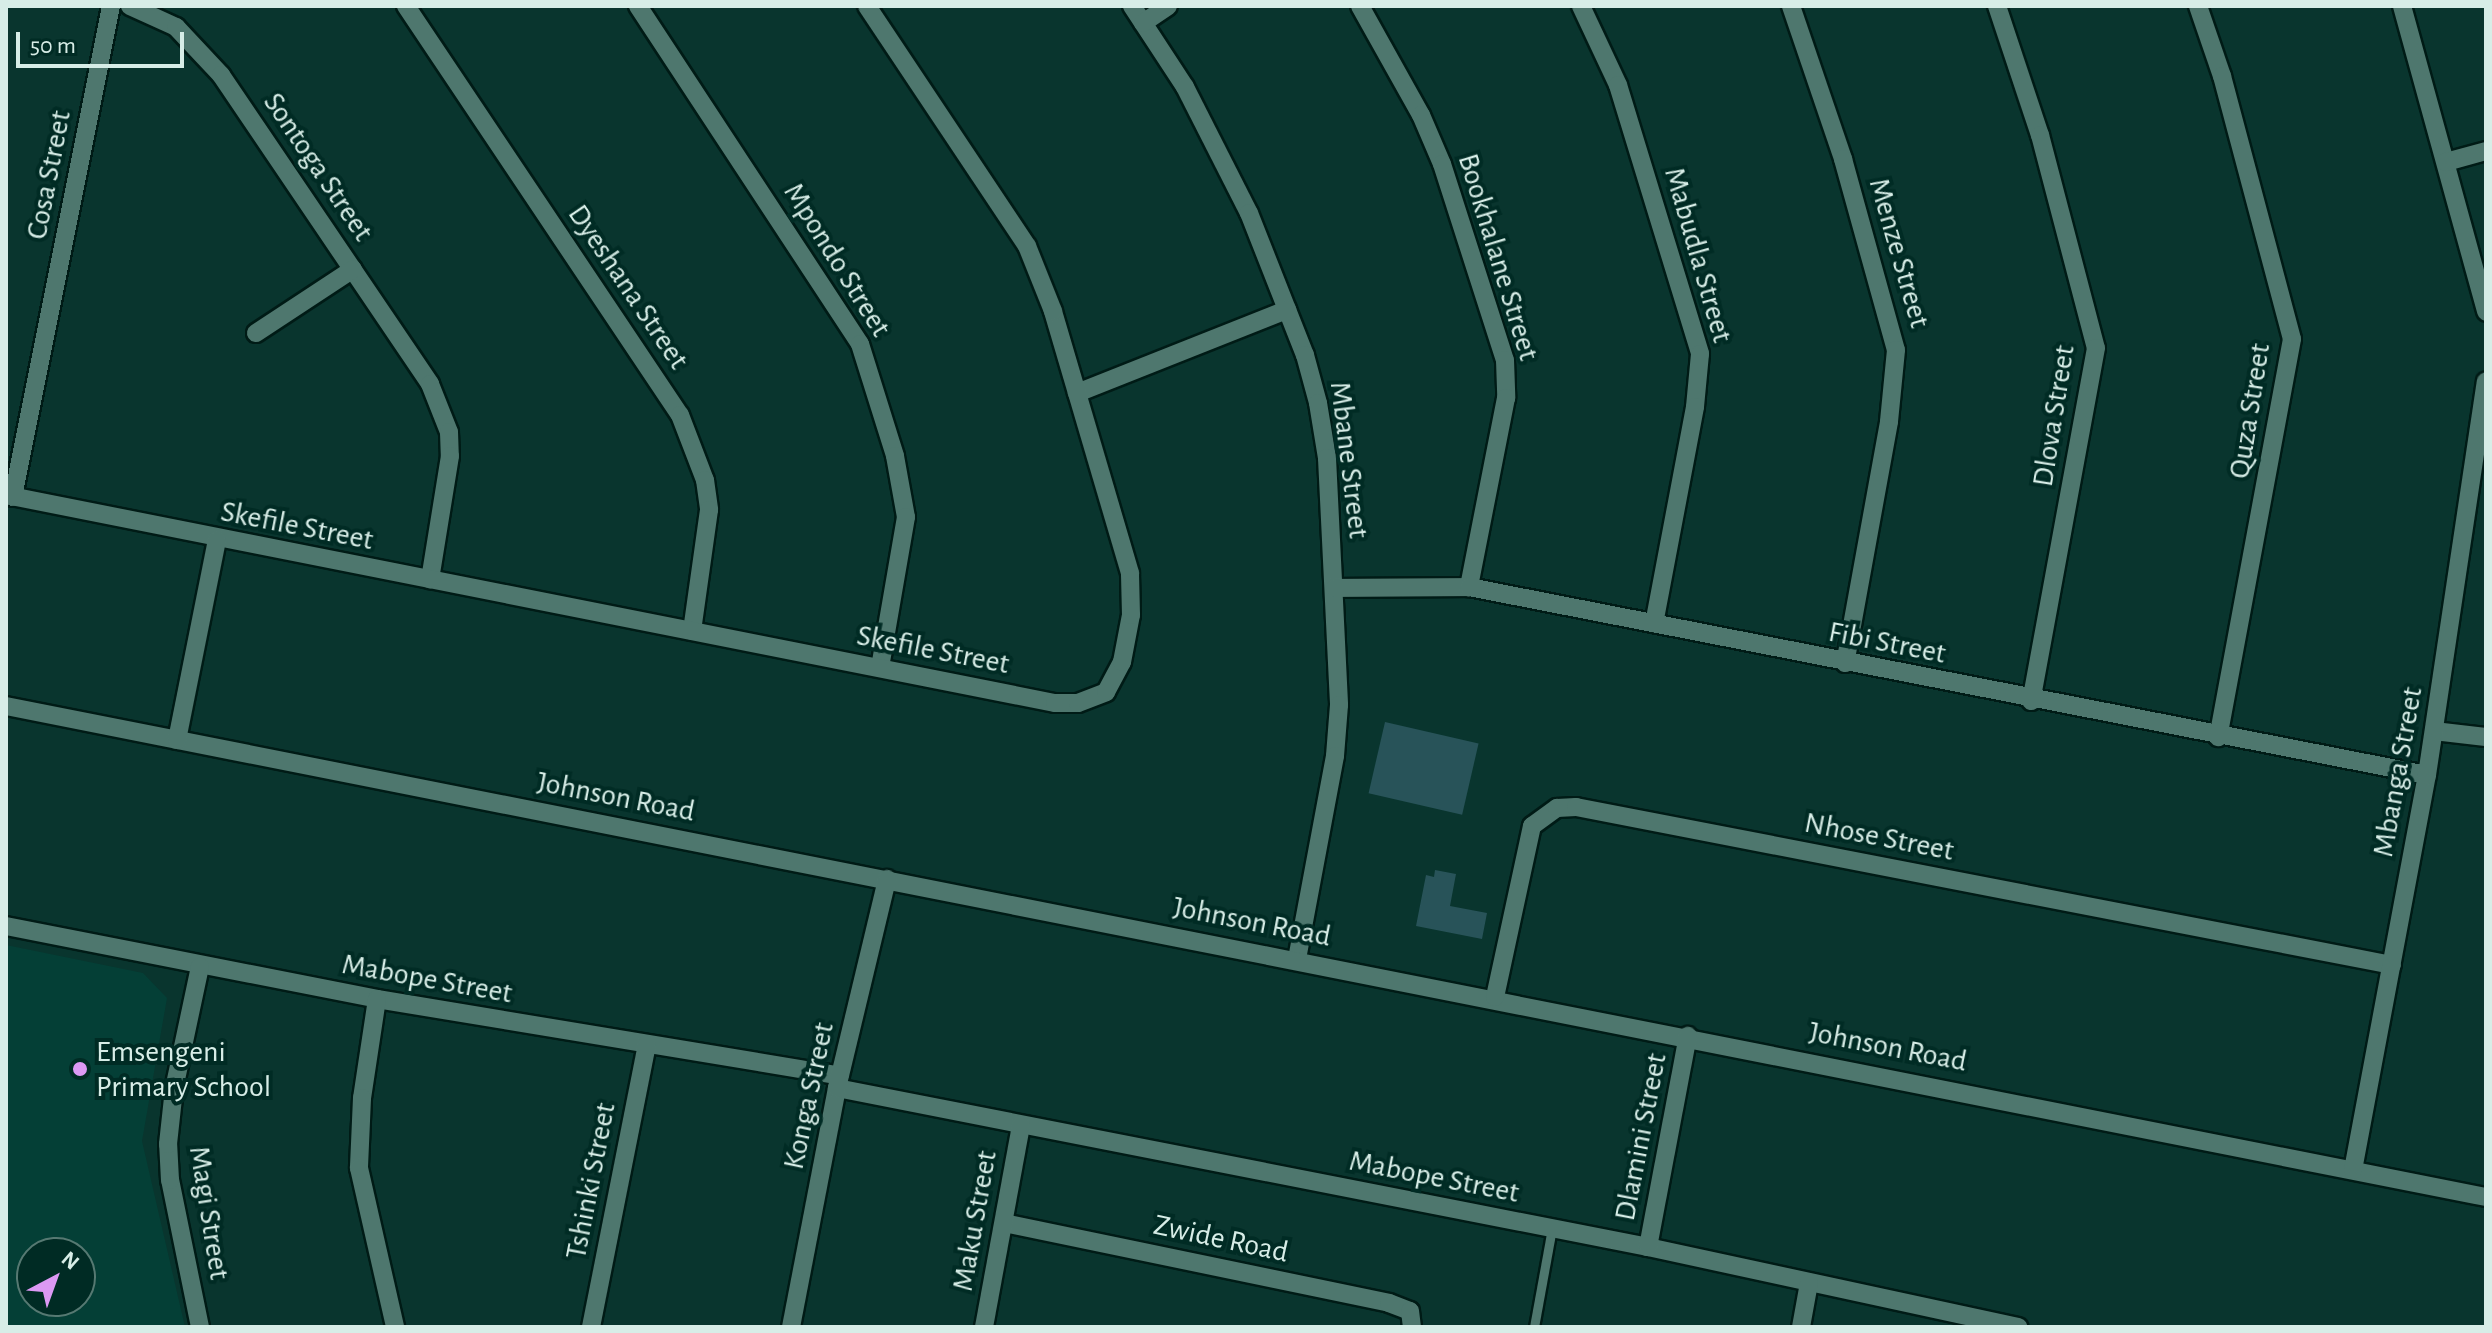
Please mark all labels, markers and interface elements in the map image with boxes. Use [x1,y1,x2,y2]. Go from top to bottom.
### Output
scale bar [20,16,188,66]
text: 50 m [30,34,76,58]
street label: Sontoga Street [255,86,381,248]
street label: Cosa Street [19,108,79,242]
street label: Bookhalane Street [1449,149,1547,365]
street label: Mabudla Street [1656,163,1740,347]
street label: Menze Street [1861,174,1937,332]
street label: Mpondo Street [775,176,899,344]
street label: Dyeshana Street [560,198,696,376]
street label: Quza Street [2222,341,2278,481]
street label: Dlova Street [2025,343,2083,489]
street label: Mbane Street [1322,380,1376,540]
street label: Skefile Street [218,494,376,558]
street label: Fibi Street [1825,614,1949,672]
street label: Skefile Street [854,618,1012,682]
street label: Mbanga Street [2365,684,2431,860]
street label: Johnson Road [534,764,698,830]
street label: Nhose Street [1801,805,1957,869]
street label: Johnson Road [1170,889,1334,955]
street label: Mabope Street [339,946,515,1012]
street label: Johnson Road [1806,1014,1970,1080]
street label: Konga Street [776,1019,842,1173]
place label: Emsengeni Primary School [96,1034,271,1104]
street label: Dlamini Street [1607,1050,1675,1224]
marker: Emsengeni Primary School [71,1060,89,1078]
street label: Tshinki Street [558,1100,624,1262]
street label: Mabope Street [1346,1143,1522,1211]
street label: Magi Street [181,1144,237,1282]
street label: Maku Street [945,1148,1005,1294]
street label: Zwide Road [1150,1207,1292,1271]
north arrow [16,1237,96,1317]
text: N [57,1247,83,1274]

